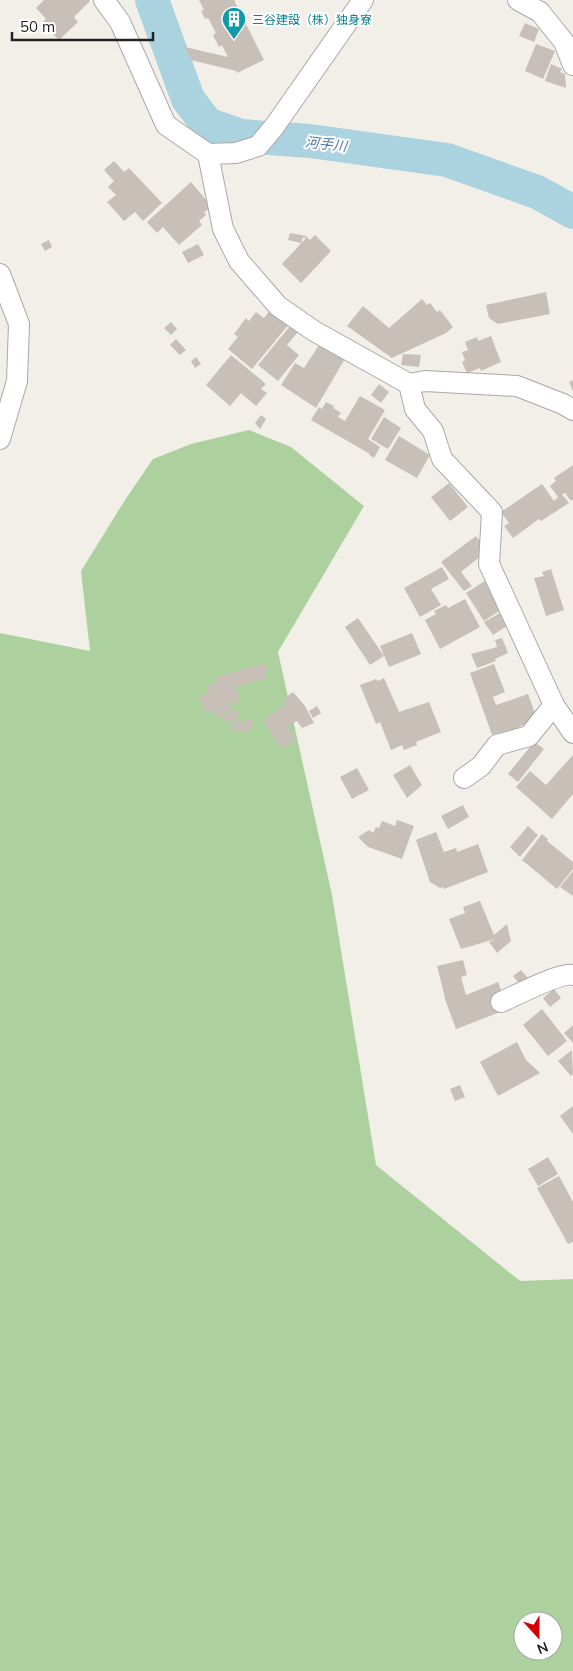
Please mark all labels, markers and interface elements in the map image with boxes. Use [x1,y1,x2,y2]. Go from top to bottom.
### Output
building icon: 三谷建設（株）独身寮 [221,6,247,40]
scale bar [12,10,154,42]
place label: 三谷建設（株）独身寮 [252,12,372,27]
text: 50 m [20,17,55,36]
water label: 河手川 [304,133,350,156]
north arrow [513,1611,563,1661]
text: N [534,1638,551,1658]

